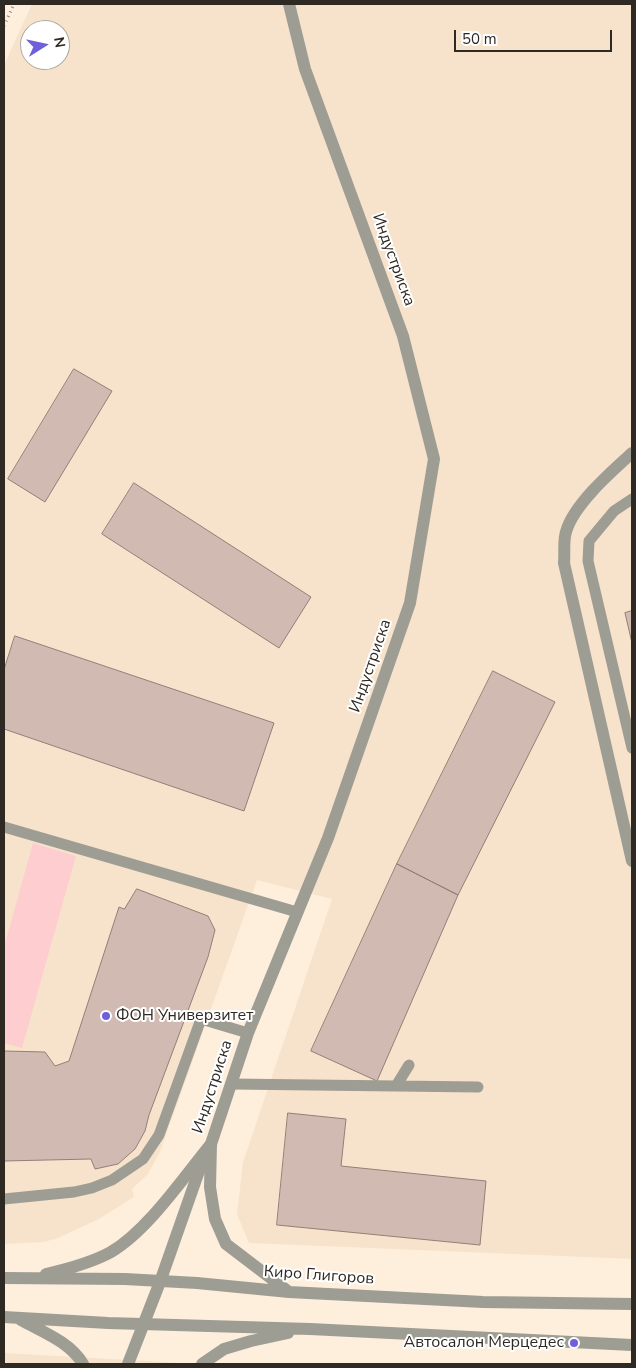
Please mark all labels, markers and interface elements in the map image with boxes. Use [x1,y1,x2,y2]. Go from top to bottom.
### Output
north arrow [20,20,70,70]
scale bar [456,20,614,52]
text: 50 m [462,29,497,49]
text: N [49,36,70,49]
street label: Индустриска [367,211,419,309]
street label: Индустриска [346,617,396,715]
place label: ФОН Универзитет [116,1006,253,1026]
marker: ФОН Универзитет [100,1010,112,1022]
street label: Индустриска [189,1038,237,1136]
street label: Киро Глигоров [263,1263,375,1289]
place label: Автосалон Мерцедес [404,1333,564,1353]
marker: Автосалон Мерцедес [568,1337,580,1349]

